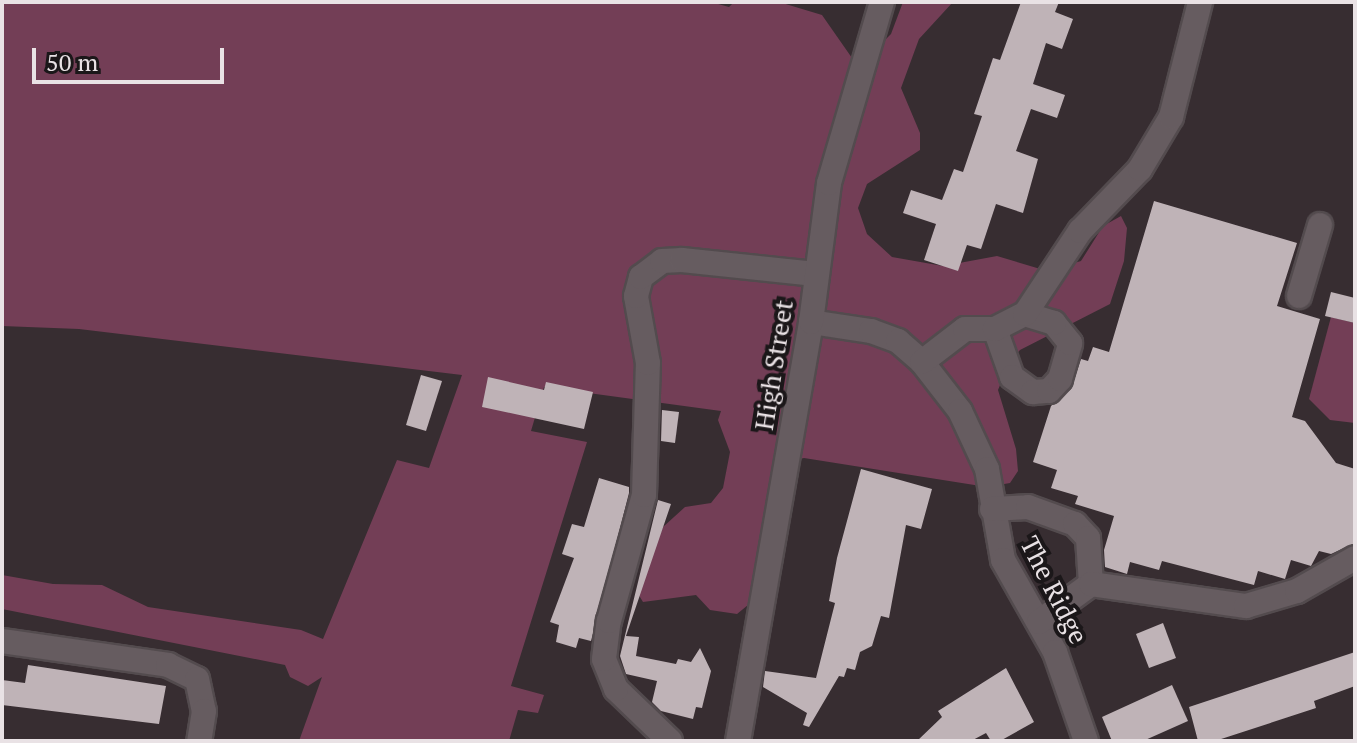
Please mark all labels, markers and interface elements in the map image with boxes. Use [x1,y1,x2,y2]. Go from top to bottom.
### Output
scale bar [36,32,228,82]
text: 50 m [46,46,98,78]
street label: High Street [748,298,800,432]
street label: The Ridge [1014,531,1094,649]

